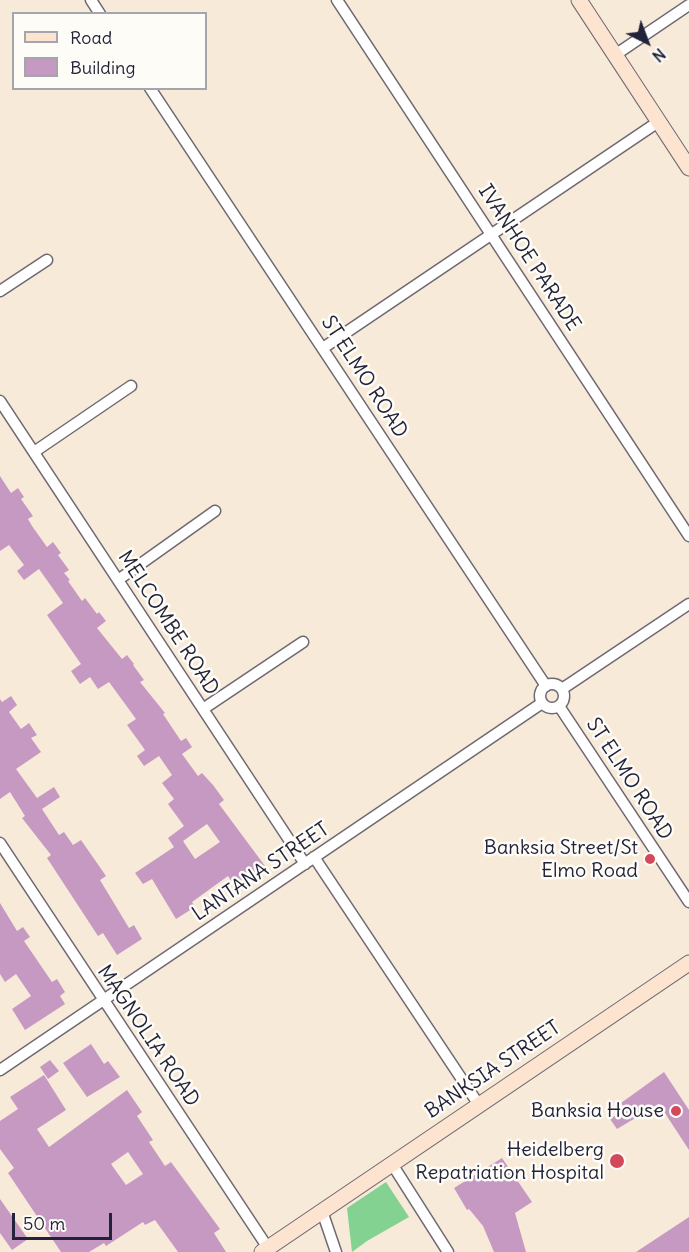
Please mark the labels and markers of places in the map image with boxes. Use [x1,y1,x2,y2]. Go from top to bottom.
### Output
place label: Banksia Street/St Elmo Road [484,836,638,883]
marker: Banksia Street/St Elmo Road [643,852,657,866]
place label: Banksia House [531,1099,664,1123]
marker: Banksia House [669,1104,683,1118]
place label: Heidelberg Repatriation Hospital [415,1138,604,1185]
marker: Heidelberg Repatriation Hospital [608,1152,626,1170]

